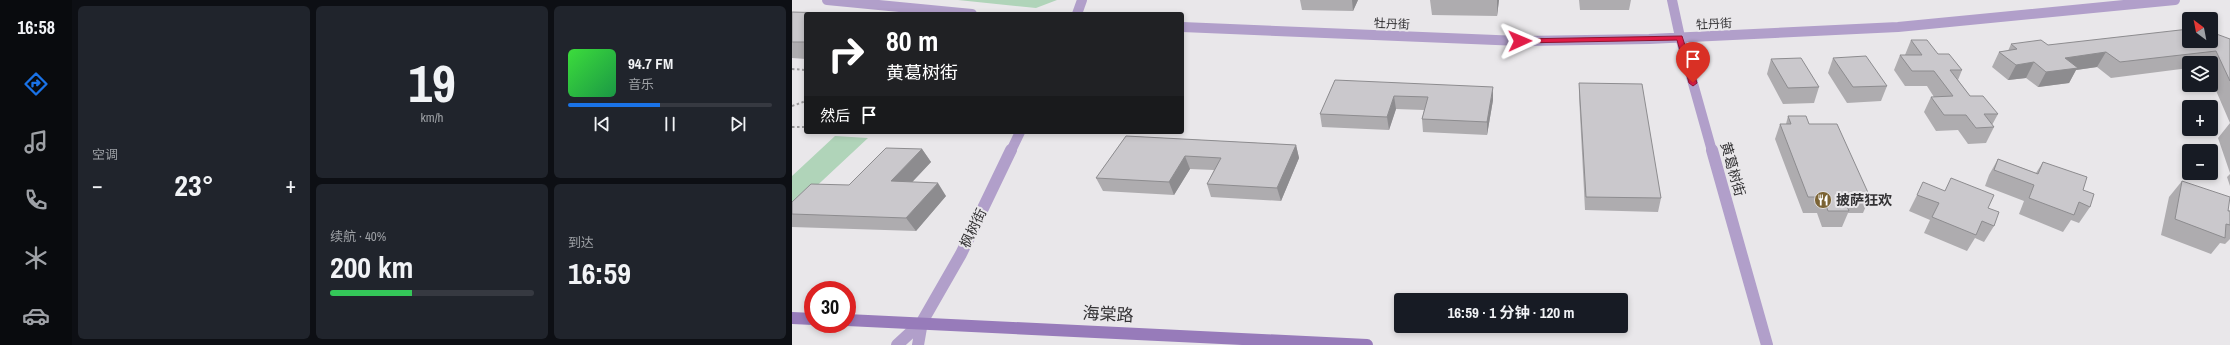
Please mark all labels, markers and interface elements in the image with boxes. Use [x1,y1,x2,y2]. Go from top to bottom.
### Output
north arrow [2182,12,2218,48]
map controls [2182,12,2218,180]
text: 16:58 [17,15,55,40]
street label: 牡丹街 [1374,15,1410,33]
street label: 牡丹街 [1696,15,1732,33]
position arrow [1499,20,1541,62]
text: 80 m [886,22,938,60]
icon: right [820,28,872,80]
pin [1676,42,1710,83]
text: 19 [408,48,456,118]
icon: arrive [1682,48,1704,70]
text: 94.7 FM [628,53,673,74]
button: layers [2182,56,2218,92]
text: 黄葛树街 [886,60,958,85]
icon: directions [22,70,50,98]
text: 音乐 [628,76,654,93]
button: + [2182,100,2218,136]
icon: arrive [858,104,880,126]
text: 然后 [820,105,850,126]
text: km/h [420,109,444,126]
icon: previous [591,113,613,135]
icon: pause [659,113,681,135]
icon: next [727,113,749,135]
icon: music [22,128,50,156]
street label: 黄葛树街 [1717,140,1749,198]
button: − [2182,144,2218,180]
text: 空调 [92,146,118,163]
text: 23° [174,165,214,205]
text: − [92,170,103,200]
text: + [285,170,296,200]
icon: phone [22,186,50,214]
restaurant icon: 披萨狂欢 [1813,190,1833,210]
place label: 披萨狂欢 [1836,191,1892,209]
street label: 枫树街 [956,205,990,251]
text: 续航 · 40% [330,228,386,245]
text: 到达 [568,234,594,251]
icon: climate [22,244,50,272]
text: 200 km [330,247,413,287]
text: 16:59 [568,253,631,293]
speed limit sign: 30 [804,281,856,333]
street label: 海棠路 [1082,301,1134,326]
icon: car [22,302,50,330]
text: 16:59 · 1 分钟 · 120 m [1447,302,1575,323]

